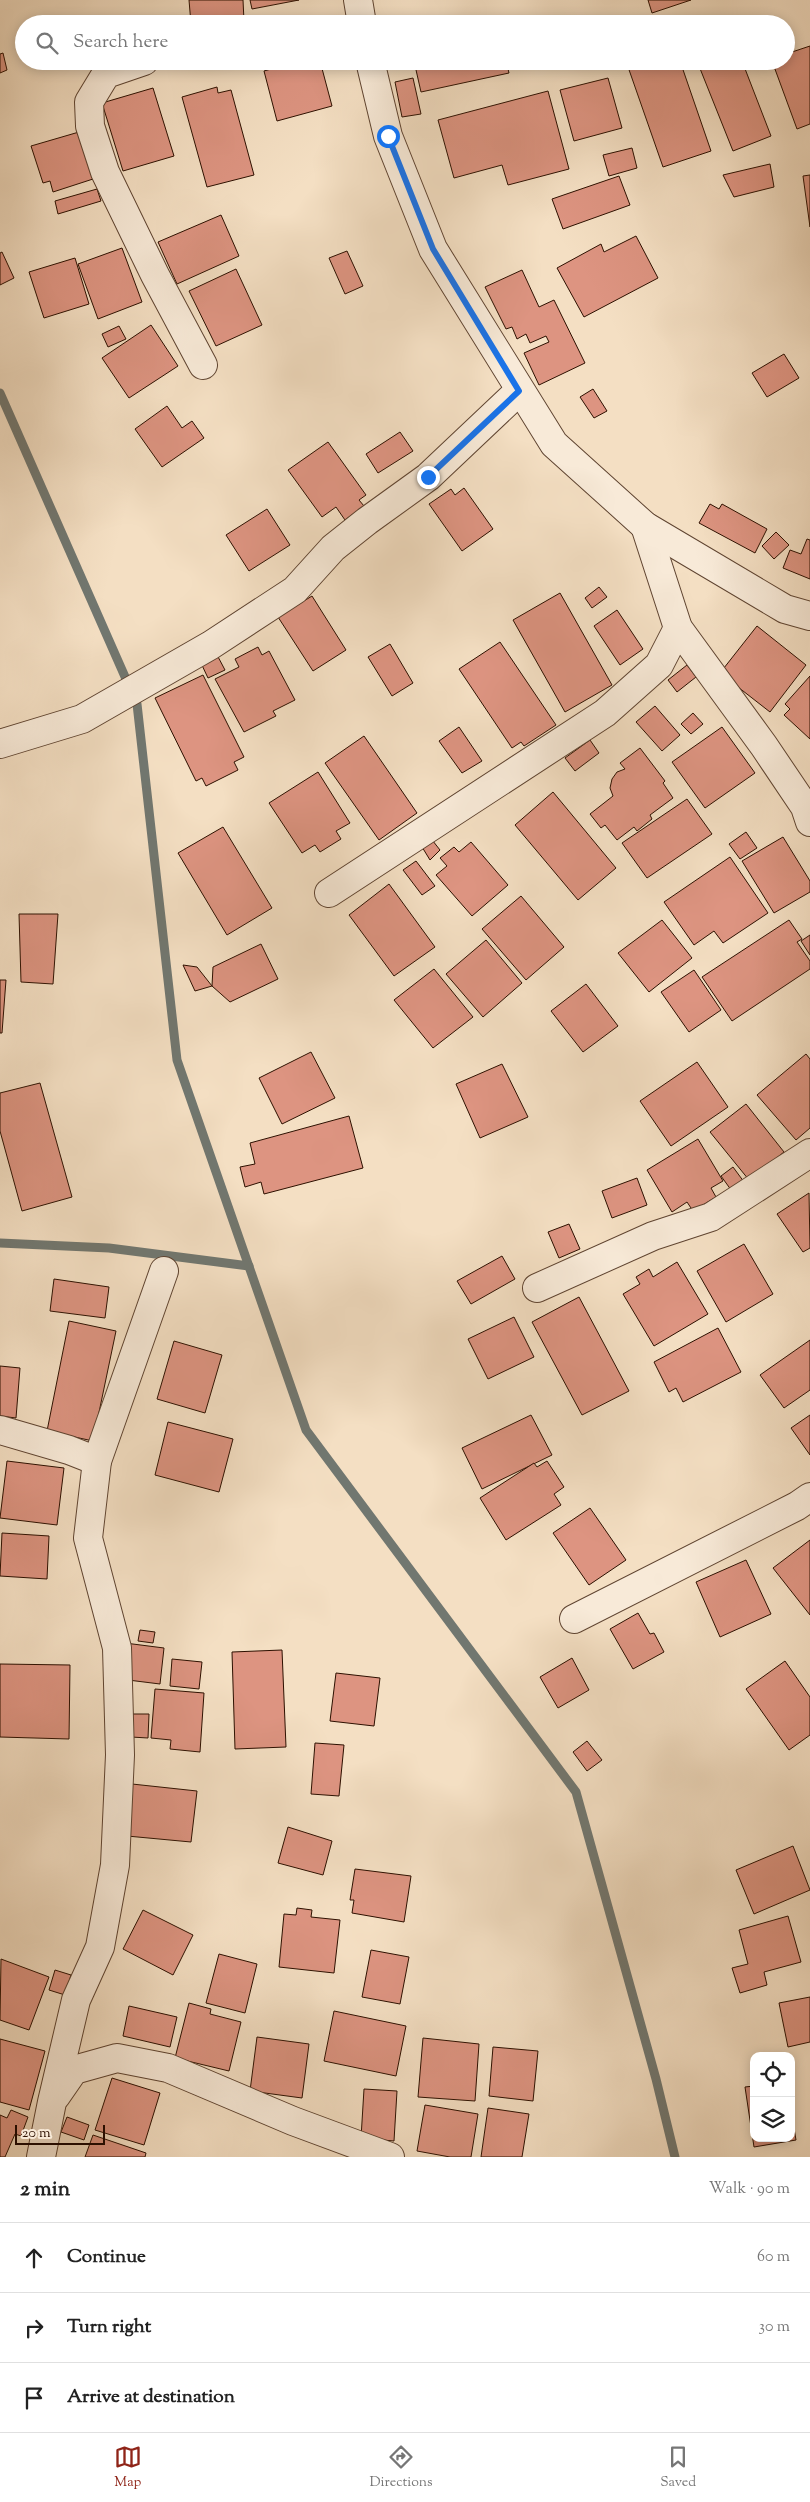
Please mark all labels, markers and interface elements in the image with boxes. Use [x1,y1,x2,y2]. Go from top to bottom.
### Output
search box [15,15,795,70]
icon: search [33,29,61,57]
text: Search here [73,29,168,56]
route start [377,125,400,148]
route end [417,466,440,489]
map controls [750,2052,795,2142]
button: locate [750,2052,795,2097]
button: layers [750,2097,795,2142]
scale bar [15,2122,105,2145]
text: 20 m [22,2124,51,2144]
text: 2 min [20,2175,70,2205]
text: Walk · 90 m [709,2178,790,2201]
icon: ahead [20,2244,48,2272]
text: Continue [67,2244,146,2271]
text: 60 m [757,2246,790,2269]
icon: right [20,2314,48,2342]
text: Turn right [67,2314,151,2341]
text: 30 m [759,2316,790,2339]
icon: arrive [20,2384,48,2412]
text: Arrive at destination [67,2384,235,2411]
tab: Map [114,2443,142,2493]
tab: Directions [369,2443,433,2493]
tab: Saved [660,2443,696,2493]

